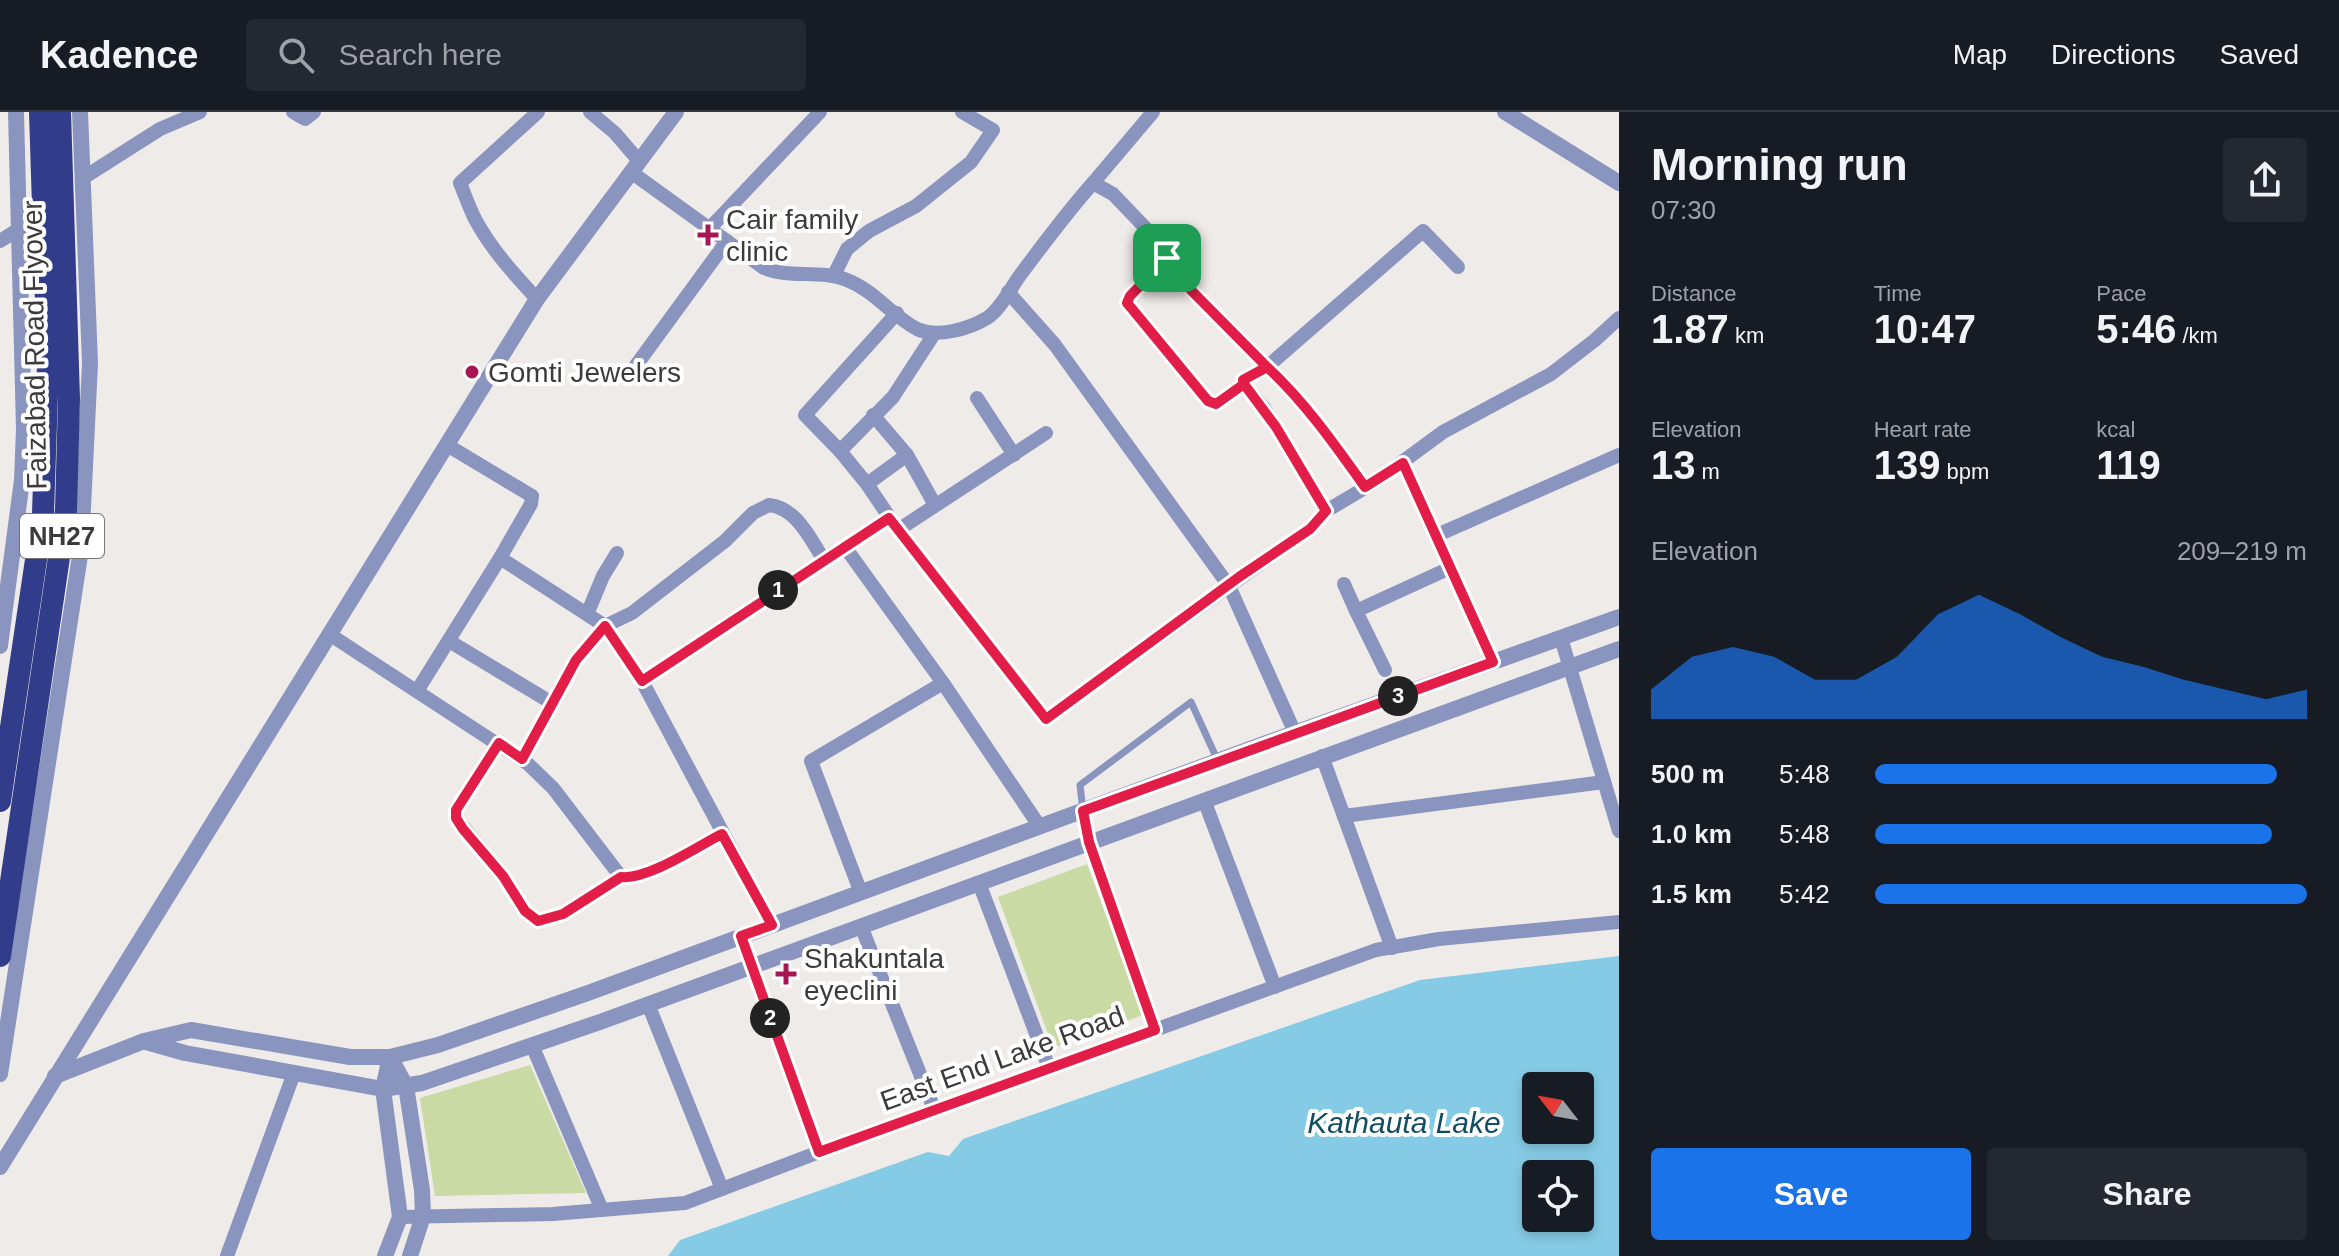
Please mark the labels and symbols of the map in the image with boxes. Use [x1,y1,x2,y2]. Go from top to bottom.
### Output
street label: Faizabad Road Flyover [16,200,53,490]
place label: Cair family clinic [726,204,858,267]
marker: Cair family clinic [697,224,719,246]
pin [1133,224,1201,292]
place label: Gomti Jewelers [488,357,681,388]
marker: Gomti Jewelers [463,363,481,381]
road number: NH27 [20,514,104,558]
pin: 1 [758,570,798,610]
pin: 3 [1378,676,1418,716]
place label: Shakuntala eyeclini [804,943,945,1006]
marker: Shakuntala eyeclini [775,963,797,985]
pin: 2 [750,998,790,1038]
street label: East End Lake Road [876,1000,1128,1117]
north arrow [1522,1072,1594,1144]
water label: Kathauta Lake [1307,1106,1501,1139]

